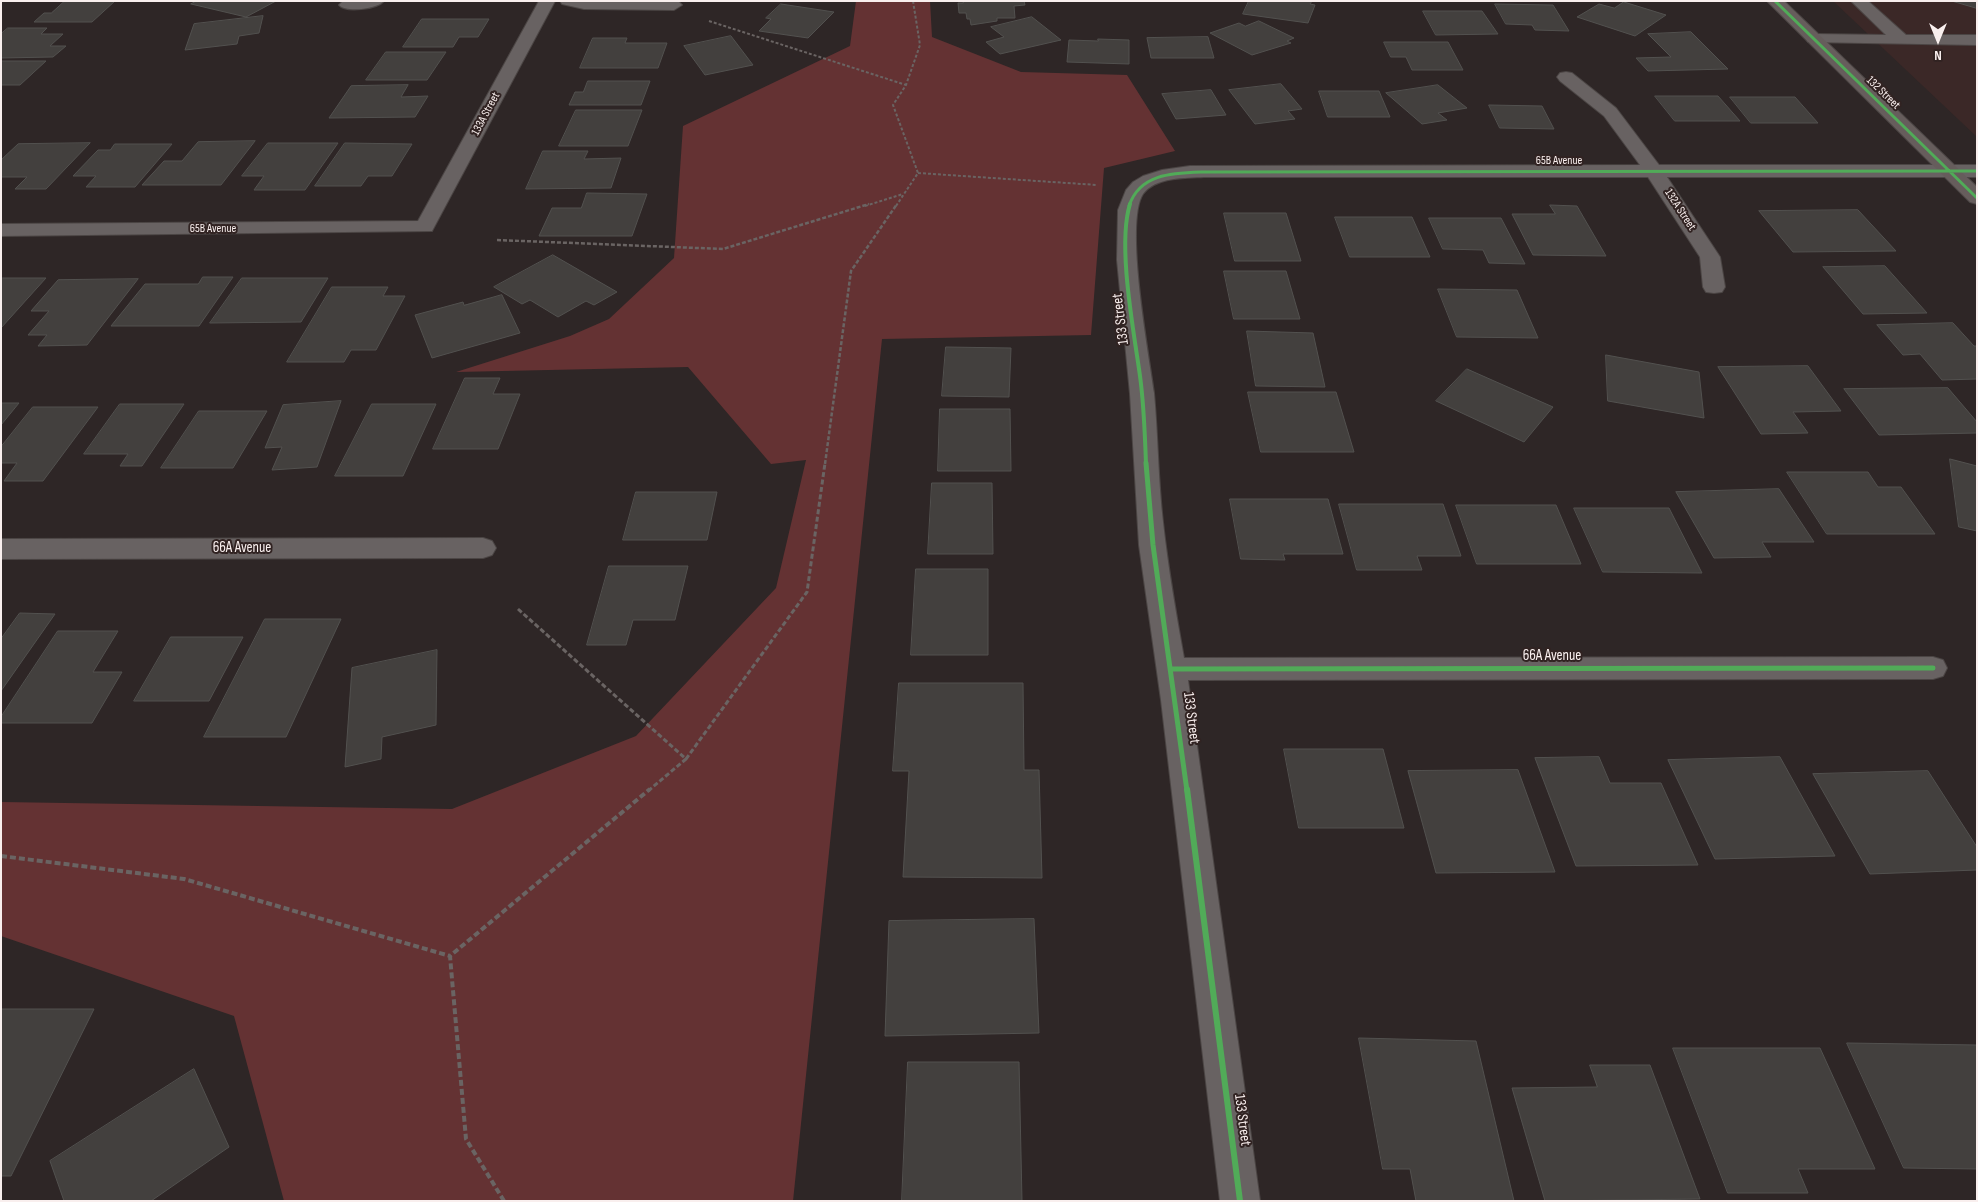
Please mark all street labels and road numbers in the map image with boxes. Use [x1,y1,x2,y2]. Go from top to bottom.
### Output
street label: 132 Street [1863,73,1903,113]
street label: 133A Street [469,90,503,138]
street label: 65B Avenue [1536,154,1582,168]
street label: 132A Street [1661,187,1699,233]
street label: 65B Avenue [190,222,236,236]
street label: 133 Street [1109,292,1133,346]
street label: 66A Avenue [213,539,271,557]
street label: 66A Avenue [1523,647,1581,665]
street label: 133 Street [1179,691,1203,745]
street label: 133 Street [1230,1093,1254,1147]

